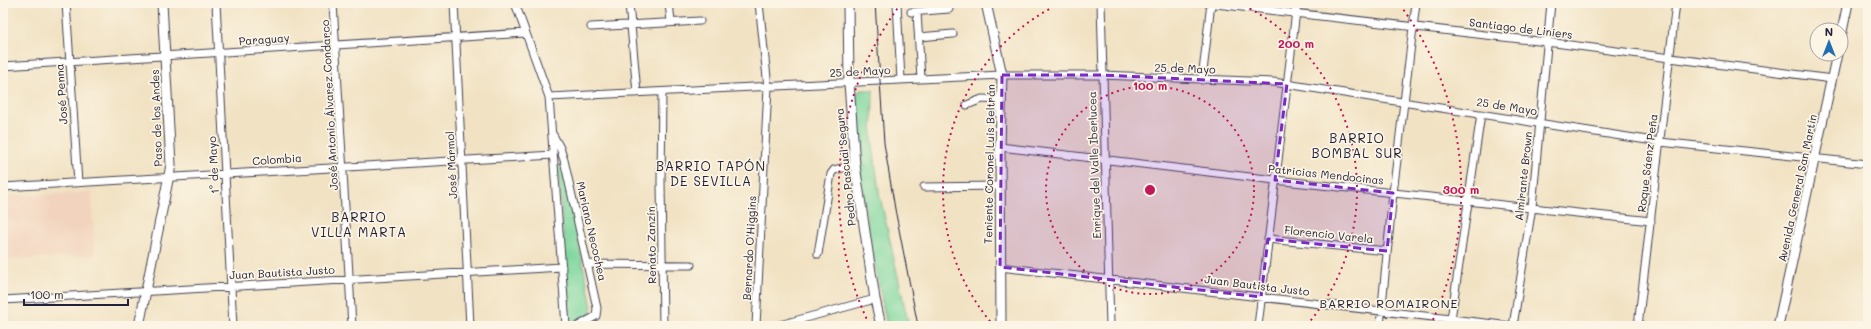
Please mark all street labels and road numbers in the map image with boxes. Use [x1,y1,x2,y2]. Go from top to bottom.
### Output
street label: Santiago de Liniers [1468,14,1574,42]
street label: José Antonio Álvarez Condarco [317,19,341,191]
street label: Paraguay [238,30,290,48]
street label: 25 de Mayo [1154,59,1216,77]
street label: 25 de Mayo [829,62,891,80]
street label: José Penna [51,63,71,125]
street label: Paso de los Andes [147,69,165,167]
street label: Teniente Coronel Luis Beltrán [980,84,998,244]
street label: Enrique del Valle Iberlucea [1084,91,1104,239]
street label: 25 de Mayo [1476,94,1539,118]
street label: Pedro Pascual Segura [831,107,859,227]
street label: Roque Sáenz Peña [1634,113,1660,213]
street label: Avenida General San Martín [1774,113,1820,263]
street label: José Mármol [442,131,460,199]
street label: Almirante Brown [1511,131,1535,221]
street label: 1° de Mayo [204,135,222,194]
street label: Colombia [252,150,302,168]
street label: Patricias Mendocinas [1267,160,1385,188]
street label: Mariano Necochea [573,180,611,282]
street label: Bernardo O'Higgins [739,195,759,301]
street label: Renato Zanzín [643,206,659,284]
street label: Florencio Varela [1284,222,1374,246]
street label: Juan Bautista Justo [229,262,336,282]
street label: Juan Bautista Justo [1204,271,1311,299]

